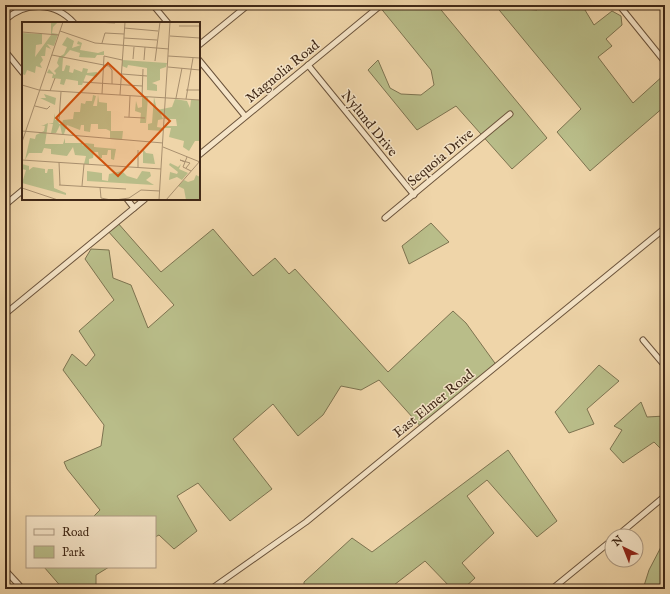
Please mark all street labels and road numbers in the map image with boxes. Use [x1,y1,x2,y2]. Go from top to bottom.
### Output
street label: Magnolia Road [242,36,324,107]
street label: Nylund Drive [337,87,402,161]
street label: Sequoia Drive [404,125,478,191]
street label: East Elmer Road [389,365,478,442]

